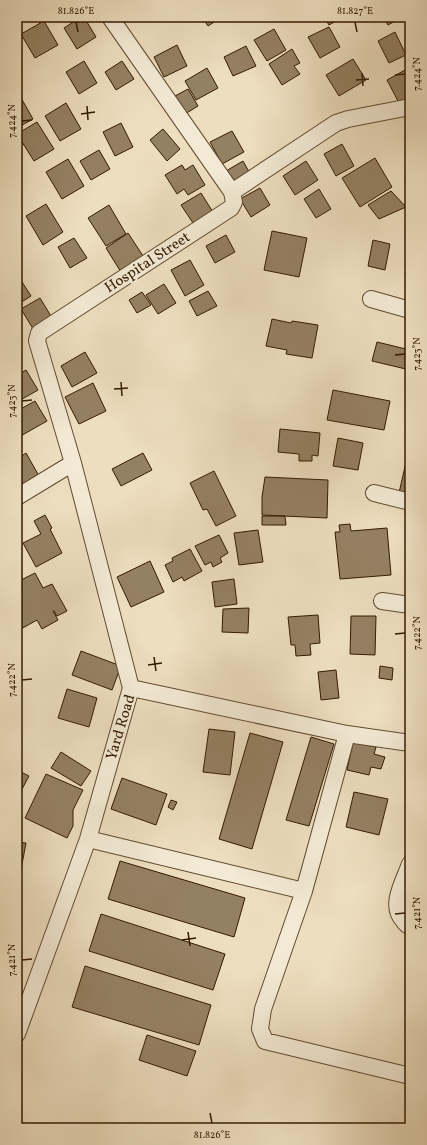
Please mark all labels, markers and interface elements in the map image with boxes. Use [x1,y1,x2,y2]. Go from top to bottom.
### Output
text: 81.826°E [58,4,94,18]
text: 81.827°E [337,4,373,18]
text: 7.424°N [410,56,424,91]
text: 7.424°N [5,103,19,138]
street label: Hospital Street [101,228,195,299]
text: 7.423°N [410,337,424,371]
text: 7.423°N [5,384,19,418]
text: 7.422°N [410,615,424,650]
text: 7.422°N [5,662,19,697]
street label: Yard Road [102,692,141,763]
text: 7.421°N [410,896,424,929]
text: 7.421°N [5,943,19,976]
text: 81.826°E [194,1128,230,1142]

